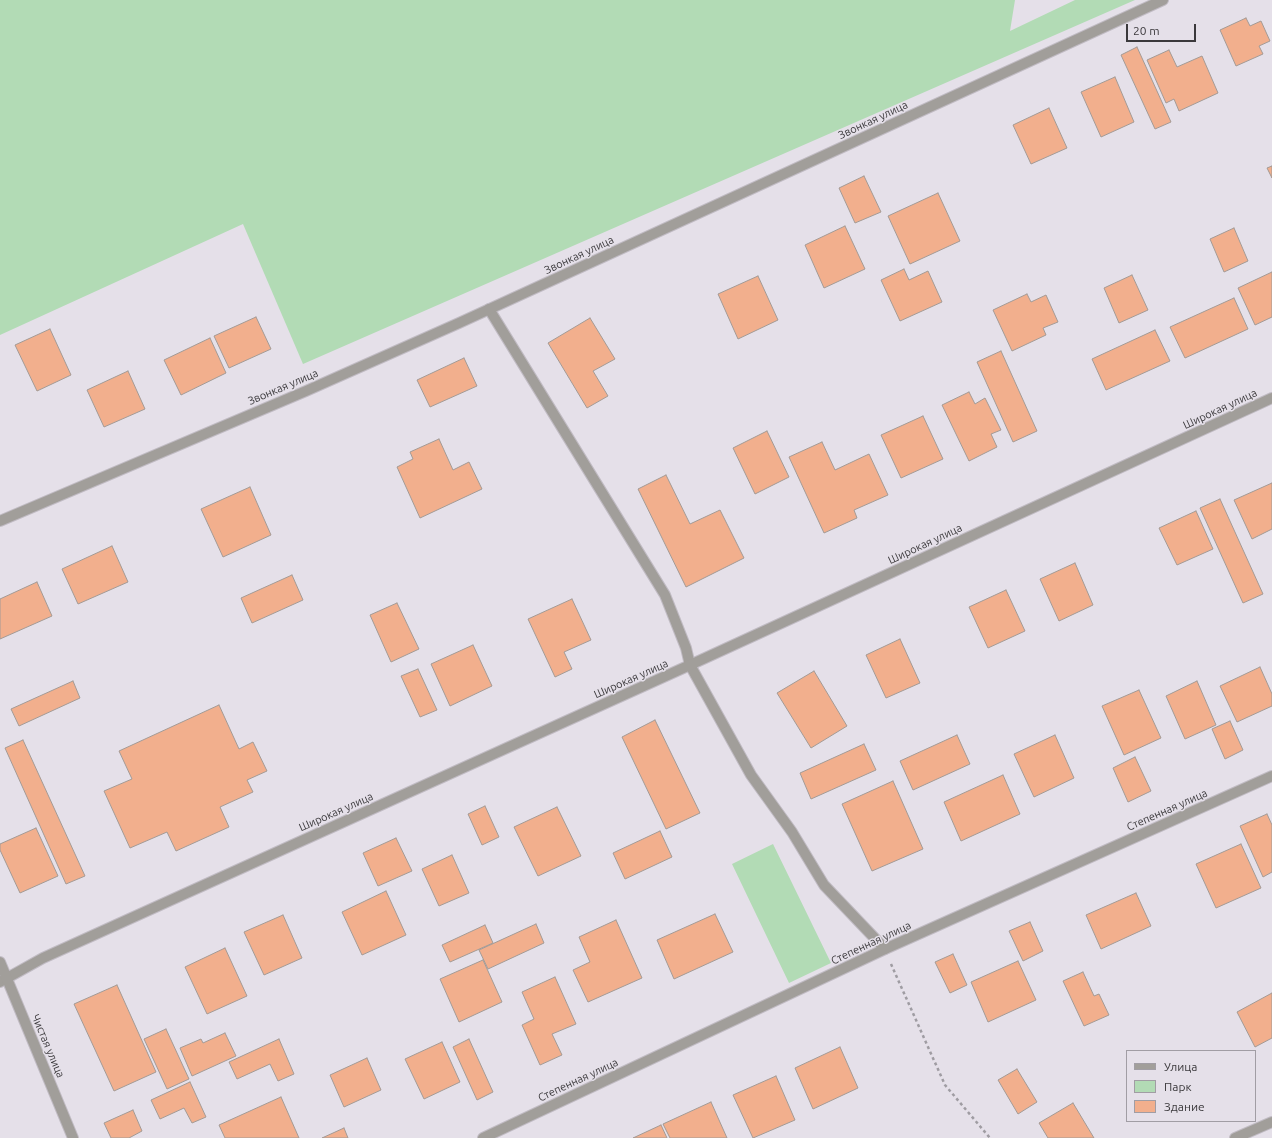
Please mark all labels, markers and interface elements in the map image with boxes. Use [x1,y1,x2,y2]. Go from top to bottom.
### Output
scale bar [1128,16,1198,42]
text: 20 m [1133,24,1160,37]
street label: Звонкая улица [836,98,910,142]
street label: Звонкая улица [542,233,616,277]
street label: Звонкая улица [246,366,320,408]
street label: Широкая улица [1181,386,1259,432]
street label: Широкая улица [886,521,964,567]
street label: Широкая улица [592,657,670,701]
street label: Степенная улица [1125,786,1209,834]
street label: Широкая улица [297,790,375,834]
street label: Степенная улица [829,919,913,967]
street label: Чистая улица [29,1012,67,1080]
legend [1126,1050,1256,1122]
street label: Степенная улица [536,1056,620,1104]
text: Улица [1164,1060,1197,1073]
text: Парк [1164,1080,1192,1093]
text: Здание [1164,1100,1205,1113]

